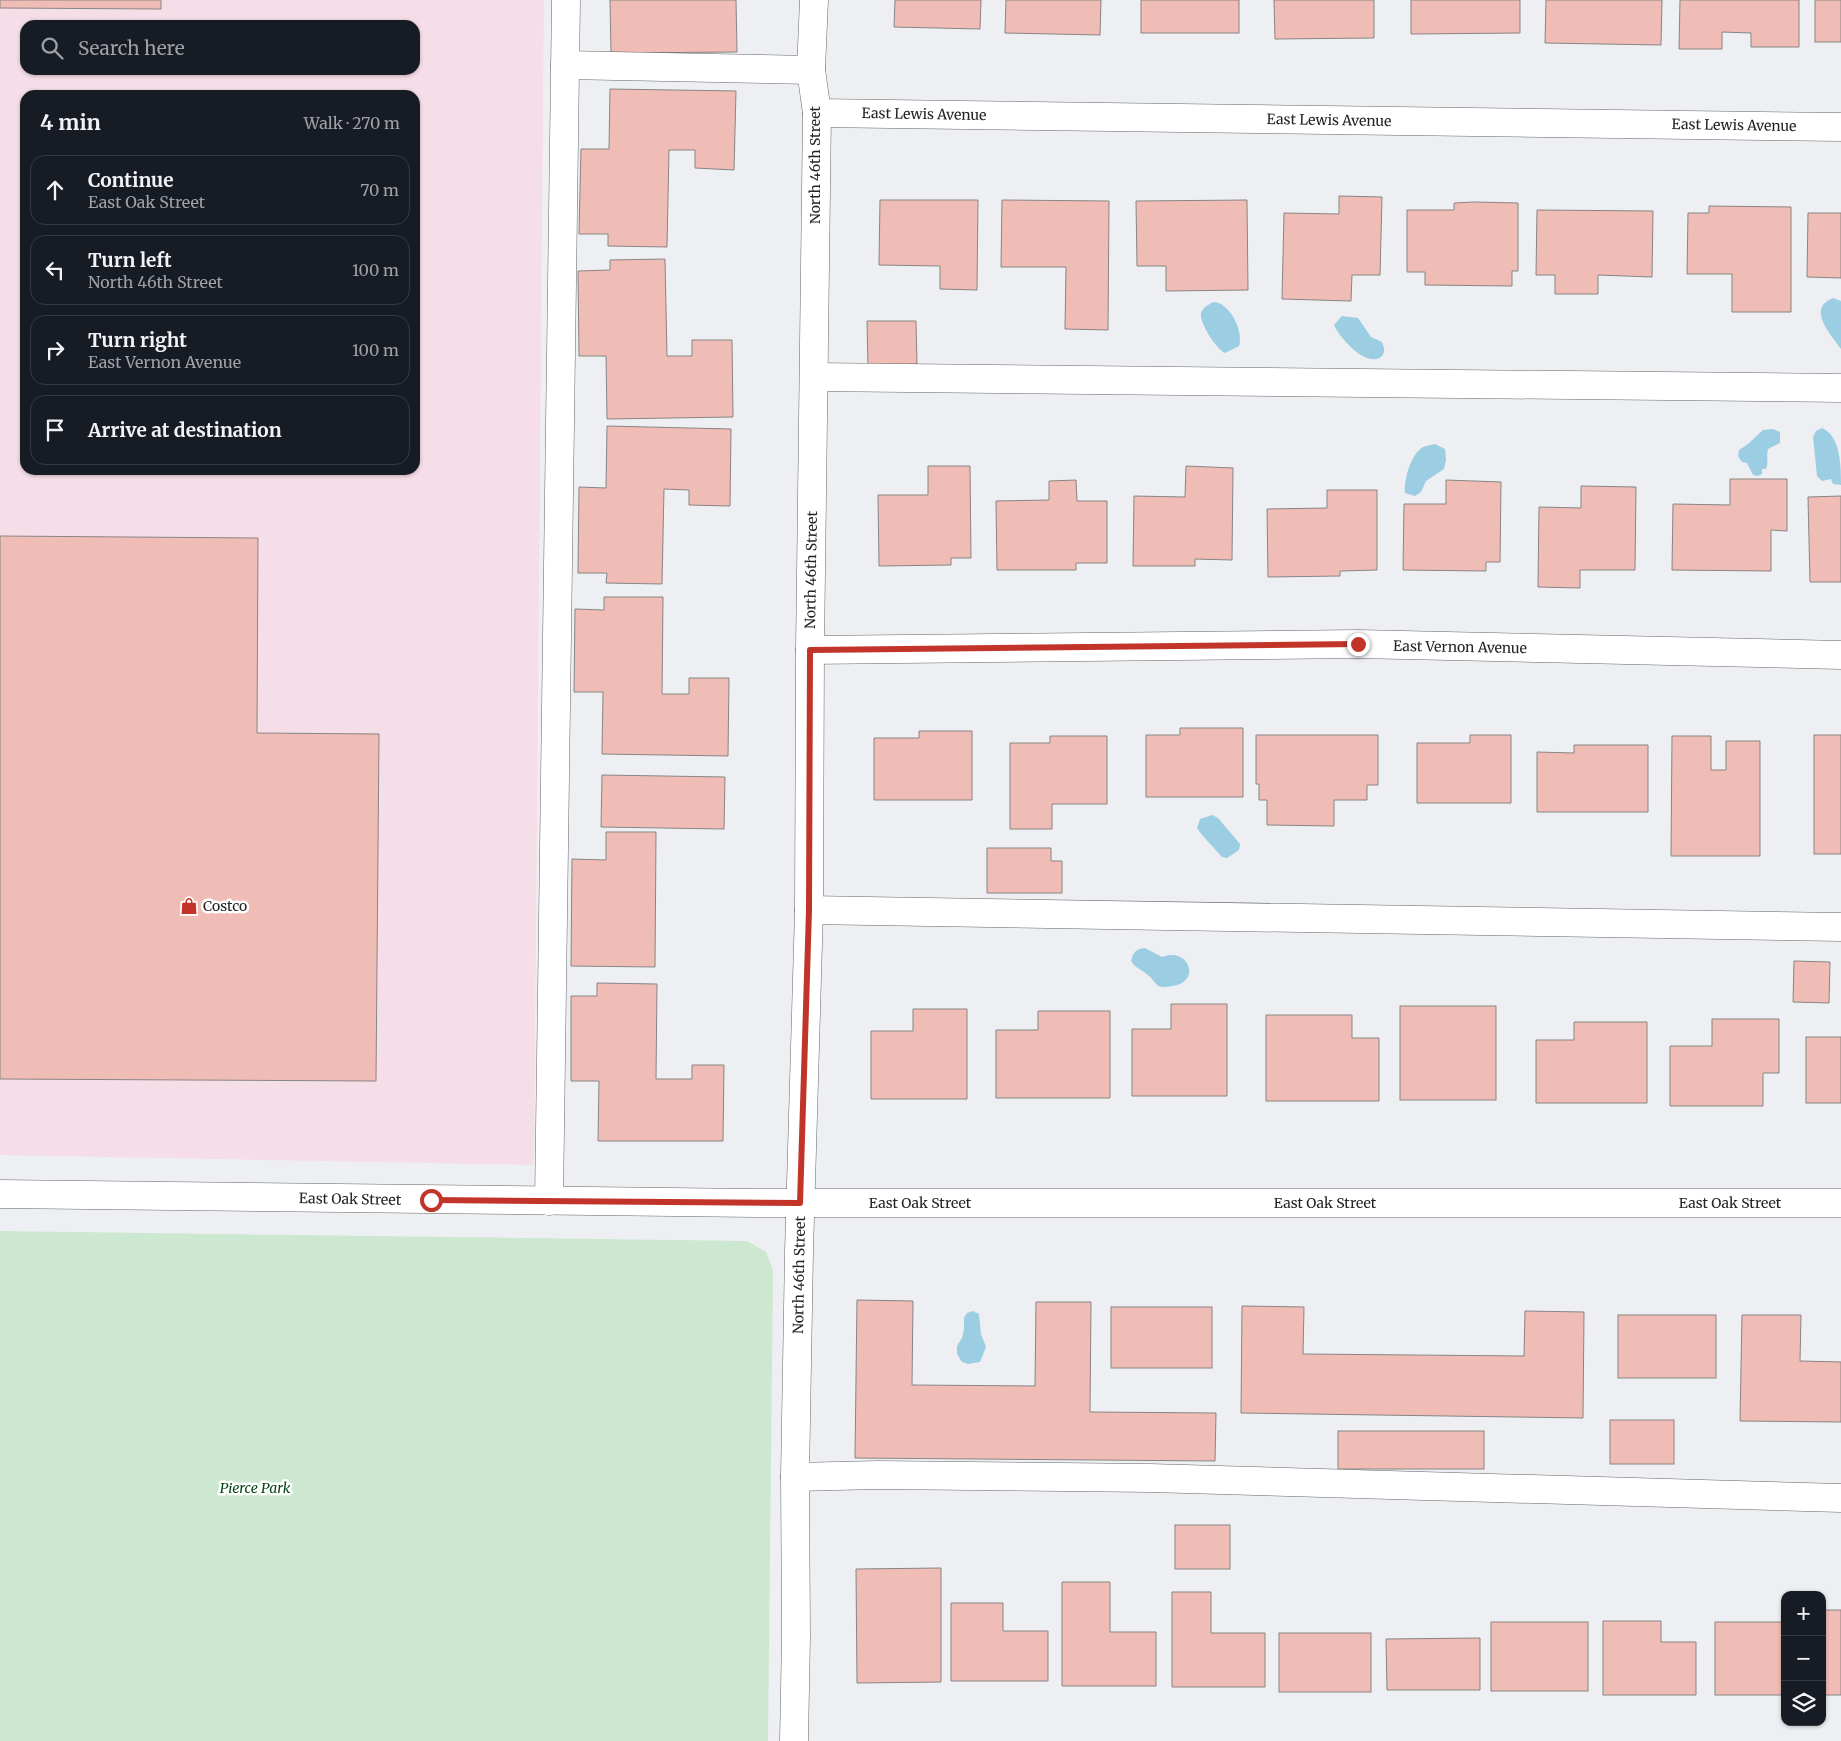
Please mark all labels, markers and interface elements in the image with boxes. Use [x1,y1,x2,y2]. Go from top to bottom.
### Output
search box [20,20,420,75]
icon: search [38,34,66,62]
text: Search here [78,36,185,60]
street label: East Lewis Avenue [862,104,986,124]
street label: North 46th Street [806,106,824,224]
text: 4 min [40,109,101,136]
street label: East Lewis Avenue [1267,110,1391,130]
text: Walk · 270 m [304,113,400,133]
street label: East Lewis Avenue [1672,115,1796,135]
text: Continue [88,168,174,192]
icon: ahead [41,176,69,204]
text: 70 m [360,180,399,200]
text: East Oak Street [88,192,205,212]
text: Turn left [88,248,172,272]
icon: left [41,256,69,284]
text: 100 m [352,260,399,280]
text: North 46th Street [88,272,223,292]
text: Turn right [88,328,187,352]
icon: right [41,336,69,364]
text: 100 m [352,340,399,360]
text: East Vernon Avenue [88,352,241,372]
icon: arrive [41,416,69,444]
text: Arrive at destination [88,418,282,442]
street label: North 46th Street [801,510,821,629]
route end [1347,633,1370,656]
street label: East Vernon Avenue [1393,637,1527,657]
shop icon: Costco [179,896,199,916]
place label: Costco [203,897,247,915]
street label: East Oak Street [299,1189,402,1209]
route start [420,1189,443,1212]
street label: East Oak Street [869,1194,972,1212]
street label: East Oak Street [1274,1194,1377,1212]
street label: East Oak Street [1679,1194,1782,1212]
street label: North 46th Street [789,1215,809,1334]
park label: Pierce Park [220,1479,291,1497]
map controls [1781,1591,1826,1726]
button: + [1781,1591,1826,1636]
button: − [1781,1636,1826,1681]
button: layers [1781,1681,1826,1726]

